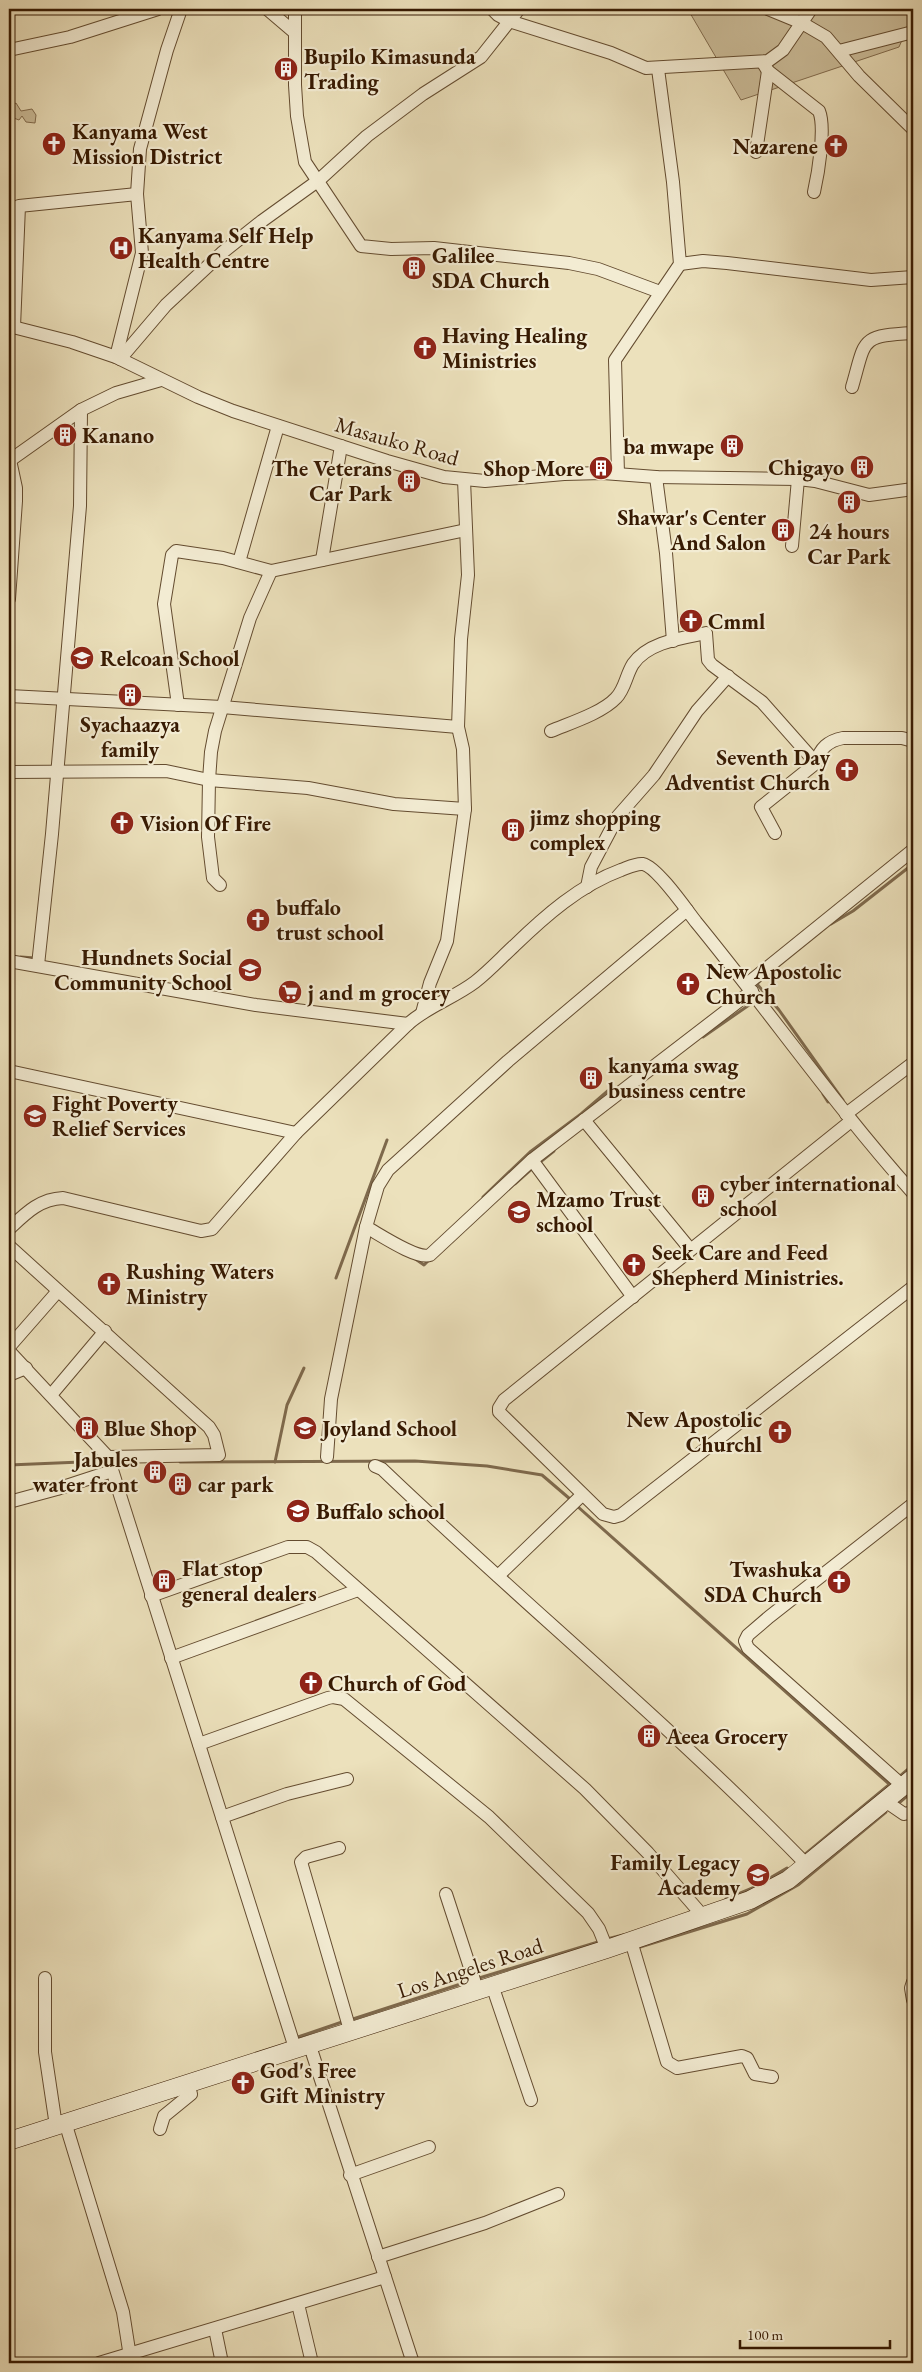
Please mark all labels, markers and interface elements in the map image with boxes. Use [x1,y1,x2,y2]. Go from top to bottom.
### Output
place label: Bupilo Kimasunda Trading [304,42,476,96]
building icon: Bupilo Kimasunda Trading [273,56,299,82]
place label: Kanyama West Mission District [72,117,223,171]
church icon: Kanyama West Mission District [41,131,67,157]
place label: Nazarene [732,132,818,161]
church icon: Nazarene [823,133,849,159]
place label: Kanyama Self Help Health Centre [138,221,313,275]
hospital icon: Kanyama Self Help Health Centre [108,235,134,261]
place label: Galilee SDA Church [432,241,550,295]
building icon: Galilee SDA Church [401,255,427,281]
place label: Having Healing Ministries [442,321,588,375]
church icon: Having Healing Ministries [412,335,438,361]
street label: Masauko Road [332,410,463,473]
place label: Kanano [82,421,154,450]
building icon: Kanano [52,422,78,448]
place label: ba mwape [623,432,714,461]
building icon: ba mwape [719,433,745,459]
place label: Chigayo [768,453,844,482]
place label: The Veterans Car Park [271,454,393,508]
place label: Shop More [484,454,584,483]
building icon: Chigayo [849,454,875,480]
building icon: Shop More [588,455,614,481]
building icon: The Veterans Car Park [396,468,422,494]
building icon: 24 hours Car Park [836,489,862,515]
place label: Shawar's Center And Salon [617,503,767,557]
building icon: Shawar's Center And Salon [770,517,796,543]
place label: 24 hours Car Park [808,517,891,571]
place label: Cmml [708,607,765,636]
church icon: Cmml [678,608,704,634]
place label: Relcoan School [100,644,239,673]
school or university icon: Relcoan School [69,645,95,671]
building icon: Syachaazya family [117,682,143,708]
place label: Syachaazya family [80,710,180,764]
place label: Seventh Day Adventist Church [664,743,830,797]
church icon: Seventh Day Adventist Church [834,757,860,783]
place label: jimz shopping complex [529,803,661,857]
place label: Vision Of Fire [140,809,271,838]
church icon: Vision Of Fire [109,810,135,836]
building icon: jimz shopping complex [500,817,526,843]
place label: buffalo trust school [276,893,384,947]
church icon: buffalo trust school [245,907,271,933]
place label: Hundnets Social Community School [54,943,232,997]
school or university icon: Hundnets Social Community School [237,957,263,983]
place label: New Apostolic Church [706,957,842,1011]
church icon: New Apostolic Church [675,971,701,997]
place label: j and m grocery [307,978,451,1007]
supermarket icon: j and m grocery [277,979,303,1005]
place label: kanyama swag business centre [608,1051,746,1105]
building icon: kanyama swag business centre [578,1065,604,1091]
place label: Fight Poverty Relief Services [52,1089,186,1143]
school or university icon: Fight Poverty Relief Services [22,1103,48,1129]
place label: cyber international school [720,1169,896,1223]
building icon: cyber international school [690,1183,716,1209]
place label: Mzamo Trust school [536,1185,662,1239]
school or university icon: Mzamo Trust school [506,1199,532,1225]
place label: Seek Care and Feed Shepherd Ministries. [652,1238,844,1292]
church icon: Seek Care and Feed Shepherd Ministries. [621,1252,647,1278]
place label: Rushing Waters Ministry [126,1257,274,1311]
church icon: Rushing Waters Ministry [96,1271,122,1297]
place label: New Apostolic Churchl [626,1405,762,1459]
place label: Blue Shop [104,1414,197,1443]
place label: Joyland School [320,1414,457,1443]
building icon: Blue Shop [74,1415,100,1441]
school or university icon: Joyland School [292,1415,318,1441]
church icon: New Apostolic Churchl [767,1419,793,1445]
place label: Jabules water front [32,1445,139,1499]
building icon: Jabules water front [142,1459,168,1485]
place label: car park [198,1470,274,1499]
building icon: car park [167,1471,193,1497]
place label: Buffalo school [316,1497,445,1526]
school or university icon: Buffalo school [285,1498,311,1524]
place label: Flat stop general dealers [182,1554,317,1608]
place label: Twashuka SDA Church [704,1555,822,1609]
building icon: Flat stop general dealers [151,1568,177,1594]
church icon: Twashuka SDA Church [826,1569,852,1595]
place label: Church of God [328,1669,466,1698]
church icon: Church of God [298,1670,324,1696]
place label: Aeea Grocery [665,1722,788,1751]
building icon: Aeea Grocery [636,1723,662,1749]
place label: Family Legacy Academy [610,1848,740,1902]
school or university icon: Family Legacy Academy [745,1862,771,1888]
street label: Los Angeles Road [393,1931,547,2005]
place label: God's Free Gift Ministry [260,2056,386,2110]
church icon: God's Free Gift Ministry [230,2070,256,2096]
scale bar [740,2317,890,2349]
text: 100 m [747,2325,784,2344]

